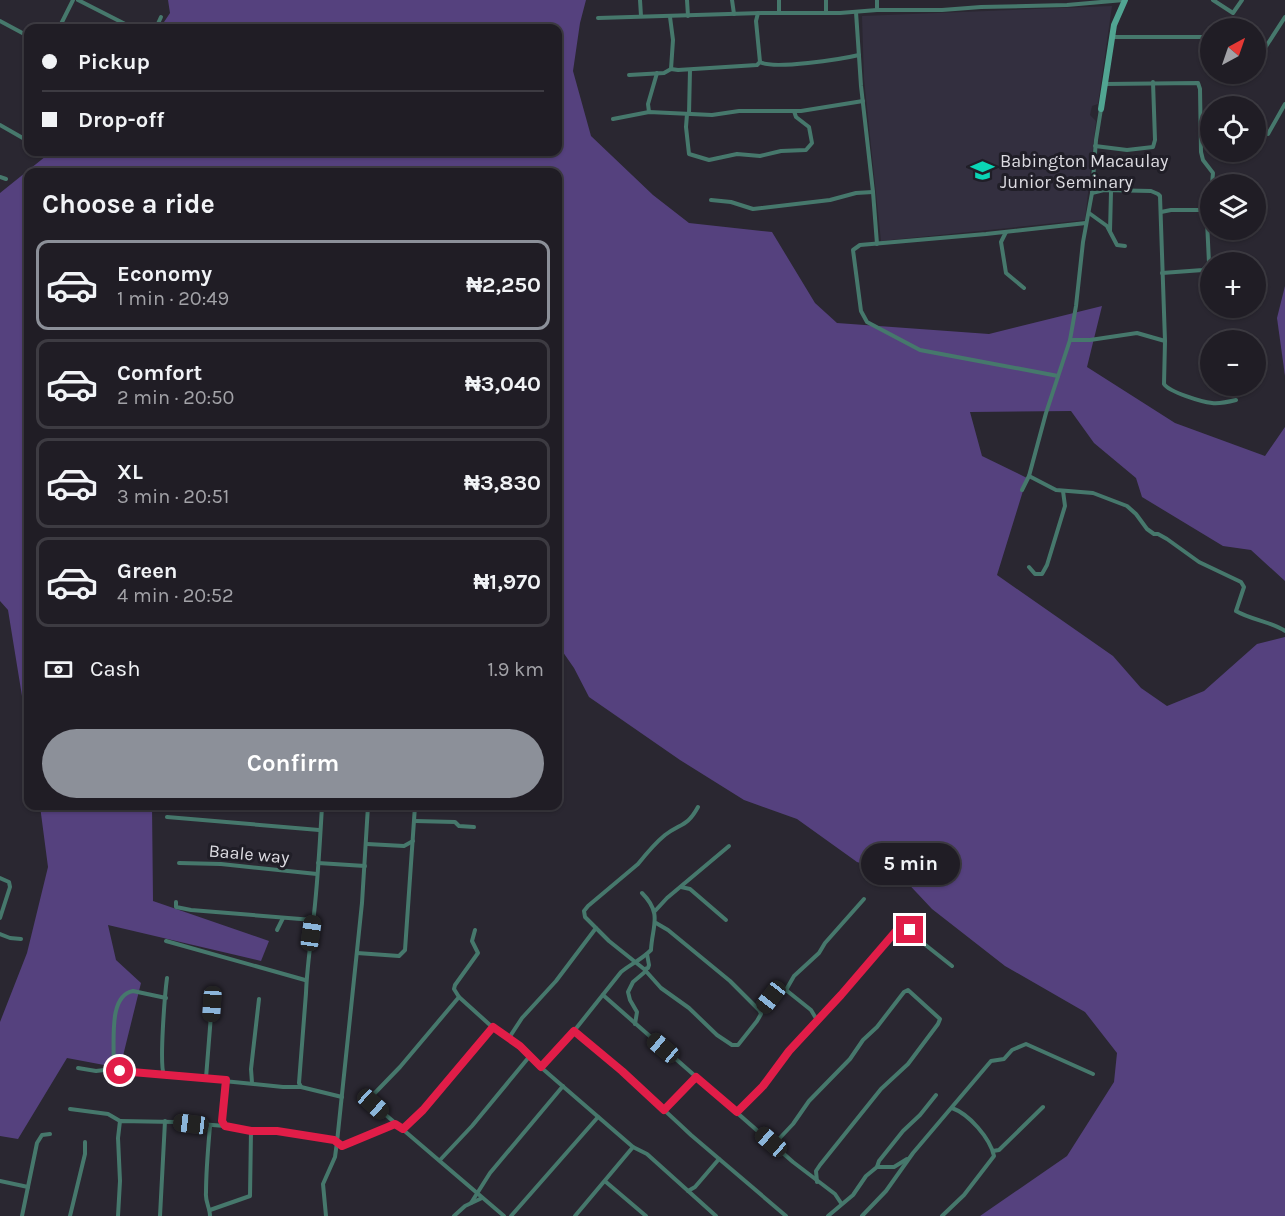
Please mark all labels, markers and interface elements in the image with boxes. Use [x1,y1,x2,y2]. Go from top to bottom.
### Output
north arrow [1200,18,1266,84]
map controls [1200,18,1266,396]
text: Pickup [78,49,150,75]
button: locate [1200,96,1266,162]
text: Drop-off [78,107,164,133]
place label: Babington Macaulay Junior Seminary [1000,150,1169,193]
school or university icon: Babington Macaulay Junior Seminary [969,158,995,184]
button: layers [1200,174,1266,240]
text: Choose a ride [42,188,215,220]
button: + [1200,252,1266,318]
icon: car [45,258,99,312]
text: Economy [117,261,212,287]
text: ₦2,250 [466,272,541,298]
text: 1 min · 20:49 [117,287,229,310]
button: − [1200,330,1266,396]
icon: car [45,357,99,411]
text: Comfort [117,360,202,386]
text: ₦3,040 [465,371,541,397]
text: 2 min · 20:50 [117,386,234,409]
icon: car [45,456,99,510]
text: XL [117,459,143,485]
text: ₦3,830 [464,470,541,496]
text: 3 min · 20:51 [117,485,229,508]
icon: car [45,555,99,609]
text: Green [117,558,178,584]
text: ₦1,970 [473,569,541,595]
text: 4 min · 20:52 [117,584,234,607]
icon: cash [42,653,75,686]
text: Cash [90,656,140,682]
text: 1.9 km [487,658,544,681]
button: Confirm [42,729,544,798]
street label: Baale way [208,840,291,869]
callout: 5 min [860,843,960,885]
text: 5 min [883,852,938,875]
car [300,914,322,952]
route end [896,916,923,943]
car [753,977,789,1017]
car [202,985,222,1023]
car [643,1030,683,1066]
route start [106,1057,133,1084]
car [354,1085,392,1123]
car [172,1113,210,1135]
car [752,1123,790,1161]

